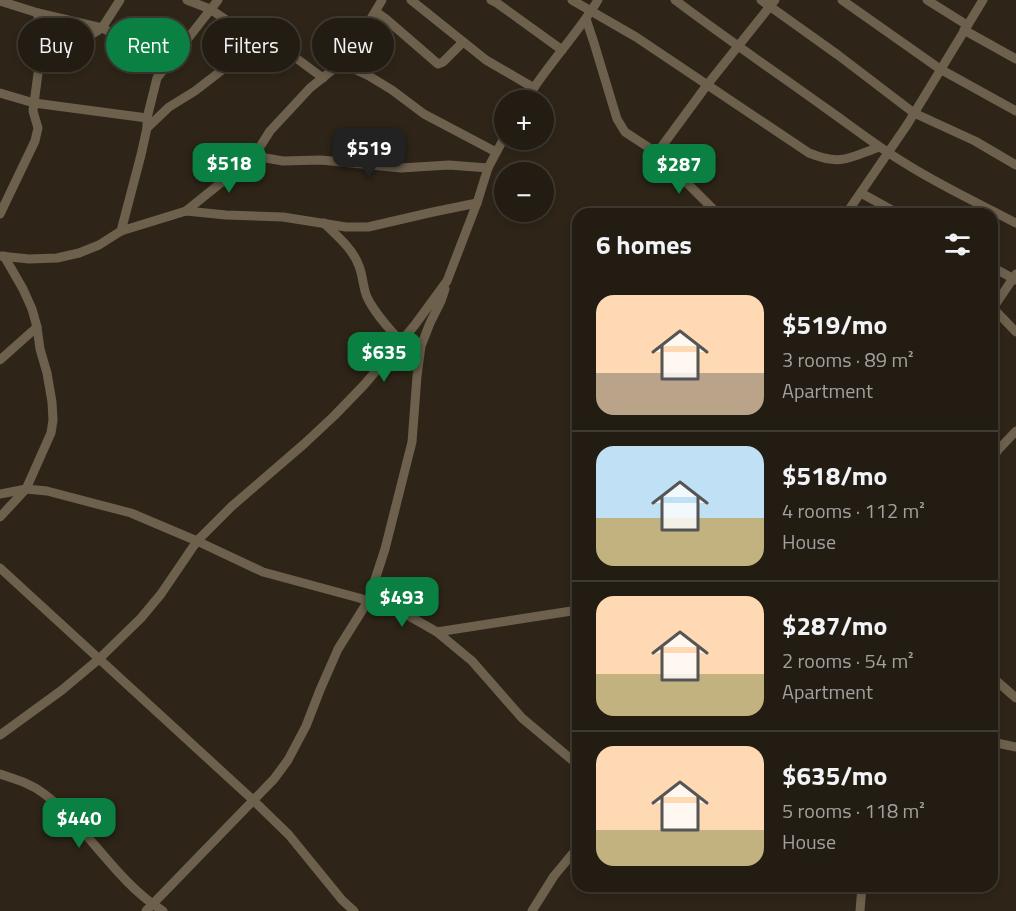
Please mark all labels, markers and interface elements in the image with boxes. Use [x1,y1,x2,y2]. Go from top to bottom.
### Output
chip: Buy [18,18,94,72]
chip: Rent [106,18,190,72]
chip: Filters [202,18,300,72]
chip: New [312,18,394,72]
map controls [494,90,554,222]
button: + [494,90,554,150]
pin: $519 [333,128,405,179]
text: $519 [347,132,391,163]
pin: $518 [193,143,265,194]
pin: $287 [643,144,715,195]
text: $518 [207,147,251,178]
text: $287 [657,148,701,179]
button: − [494,162,554,222]
text: 6 homes [596,225,692,264]
icon: filters [941,228,974,261]
text: $519/mo [782,305,887,344]
icon: home [644,319,716,391]
pin: $635 [348,332,420,383]
text: $635 [362,336,406,367]
text: 3 rooms · 89 m² [782,344,914,375]
text: Apartment [782,375,873,406]
text: $518/mo [782,456,887,495]
icon: home [644,470,716,542]
text: 4 rooms · 112 m² [782,495,925,526]
text: House [782,526,836,557]
pin: $493 [366,577,438,628]
text: $493 [380,581,424,612]
text: $287/mo [782,606,887,645]
icon: home [644,620,716,692]
text: 2 rooms · 54 m² [782,645,914,676]
text: Apartment [782,676,873,707]
text: $635/mo [782,756,887,795]
icon: home [644,770,716,842]
text: 5 rooms · 118 m² [782,795,925,826]
pin: $440 [43,798,115,849]
text: $440 [57,802,101,833]
text: House [782,826,836,857]

